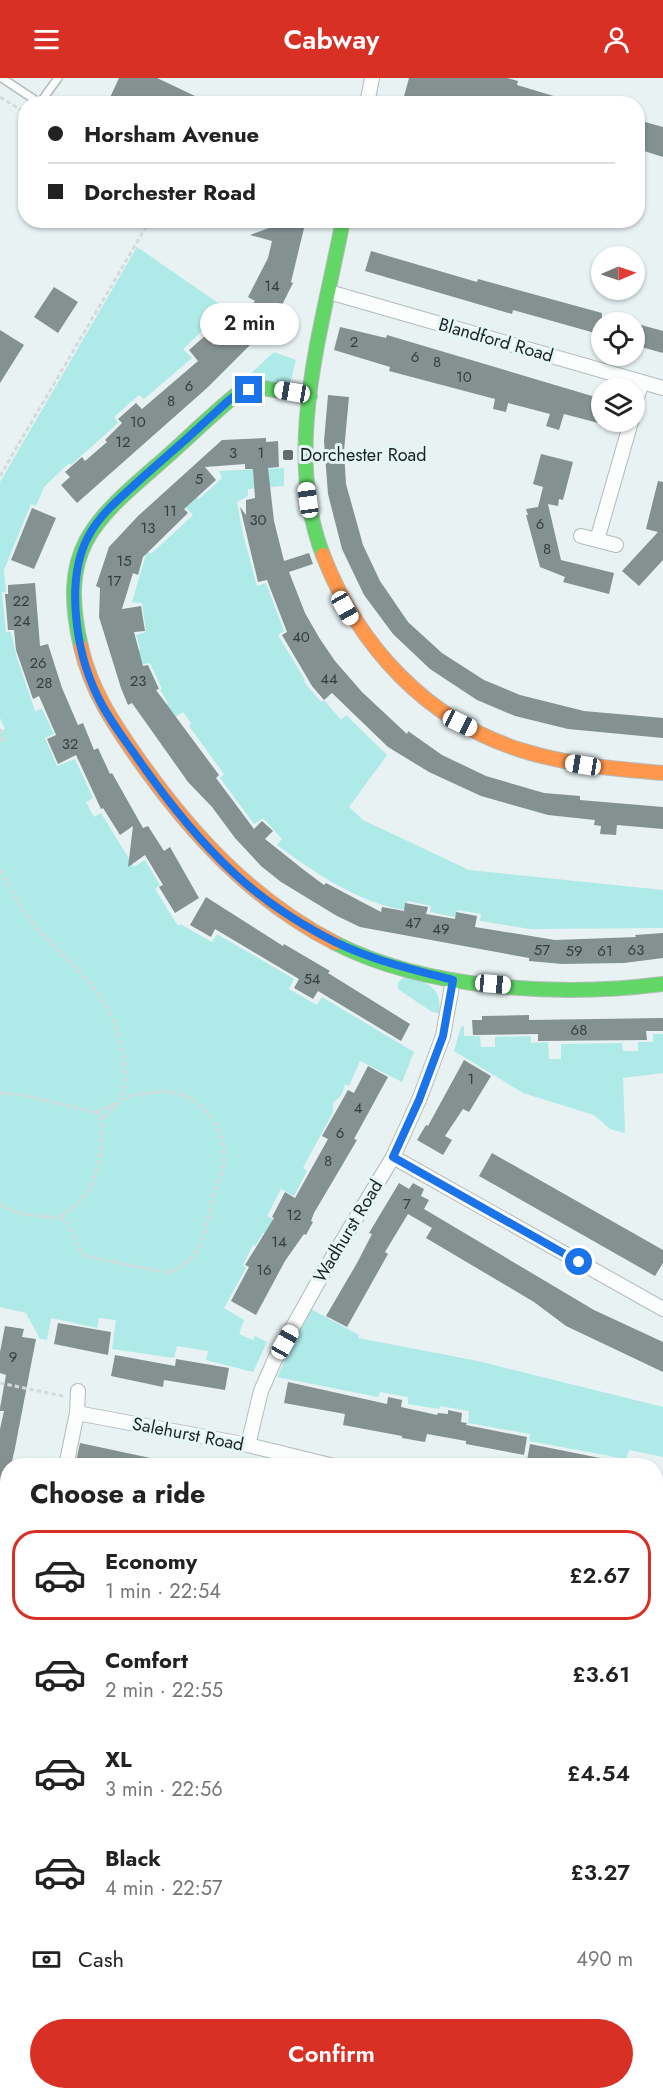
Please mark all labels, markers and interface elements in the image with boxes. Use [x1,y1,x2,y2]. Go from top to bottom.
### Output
text: Cabway [284,20,379,59]
icon: menu [30,23,63,56]
icon: person [600,23,633,56]
text: Horsham Avenue [84,118,259,150]
text: Dorchester Road [84,176,256,208]
north arrow [591,246,645,300]
map controls [591,246,645,432]
house number: 14 [264,275,280,297]
callout: 2 min [200,303,298,345]
text: 2 min [224,309,275,338]
street label: Blandford Road [436,311,556,369]
button: locate [591,312,645,366]
house number: 2 [350,331,358,353]
house number: 6 [411,346,419,368]
house number: 8 [433,351,441,373]
house number: 10 [456,366,472,388]
house number: 6 [185,375,193,397]
route end [235,376,262,403]
button: layers [591,378,645,432]
car [273,380,311,404]
house number: 8 [167,390,175,412]
house number: 10 [130,411,146,433]
house number: 12 [115,431,131,453]
house number: 3 [229,442,237,464]
house number: 1 [258,442,264,464]
place label: Dorchester Road [300,442,427,468]
marker: Dorchester Road [281,448,295,462]
house number: 5 [195,468,203,490]
car [297,481,319,519]
house number: 11 [163,500,177,522]
house number: 30 [249,509,267,531]
house number: 6 [536,513,544,535]
house number: 13 [141,517,155,539]
house number: 8 [543,538,551,560]
house number: 15 [116,550,132,572]
house number: 17 [107,570,121,592]
car [328,588,362,628]
house number: 22 [12,590,30,612]
house number: 24 [13,610,31,632]
house number: 40 [292,626,310,648]
house number: 26 [29,652,47,674]
house number: 44 [320,668,338,690]
house number: 23 [130,670,146,692]
house number: 28 [36,672,52,694]
car [440,707,480,739]
house number: 32 [62,733,78,755]
car [564,753,602,777]
house number: 47 [405,912,421,934]
house number: 49 [432,918,450,940]
house number: 57 [534,939,550,961]
house number: 63 [628,939,644,961]
house number: 59 [565,940,583,962]
house number: 61 [597,940,613,962]
house number: 54 [303,968,321,990]
car [474,973,512,995]
house number: 68 [571,1019,587,1041]
house number: 1 [468,1068,474,1090]
house number: 4 [354,1097,363,1119]
house number: 6 [336,1122,344,1144]
house number: 8 [324,1150,332,1172]
street label: Wadhurst Road [307,1175,389,1287]
house number: 7 [403,1193,411,1215]
house number: 12 [286,1204,302,1226]
house number: 14 [271,1231,287,1253]
route start [565,1248,592,1275]
house number: 16 [256,1259,272,1281]
car [268,1322,302,1362]
house number: 9 [9,1346,17,1368]
street label: Salehurst Road [130,1410,246,1458]
text: Choose a ride [30,1474,205,1513]
text: Economy [105,1545,197,1577]
icon: car [33,1548,87,1602]
text: £2.67 [569,1559,630,1591]
text: 1 min · 22:54 [105,1577,221,1606]
text: Comfort [105,1644,188,1676]
icon: car [33,1647,87,1701]
text: £3.61 [572,1658,630,1690]
text: 2 min · 22:55 [105,1676,223,1705]
text: XL [105,1743,132,1775]
icon: car [33,1746,87,1800]
text: £4.54 [567,1757,630,1789]
text: 3 min · 22:56 [105,1775,223,1804]
text: Black [105,1842,161,1874]
icon: car [33,1845,87,1899]
text: £3.27 [570,1856,630,1888]
text: 4 min · 22:57 [105,1874,223,1903]
icon: cash [30,1943,63,1976]
text: Cash [78,1943,124,1975]
text: 490 m [576,1945,633,1974]
button: Confirm [30,2019,633,2088]

